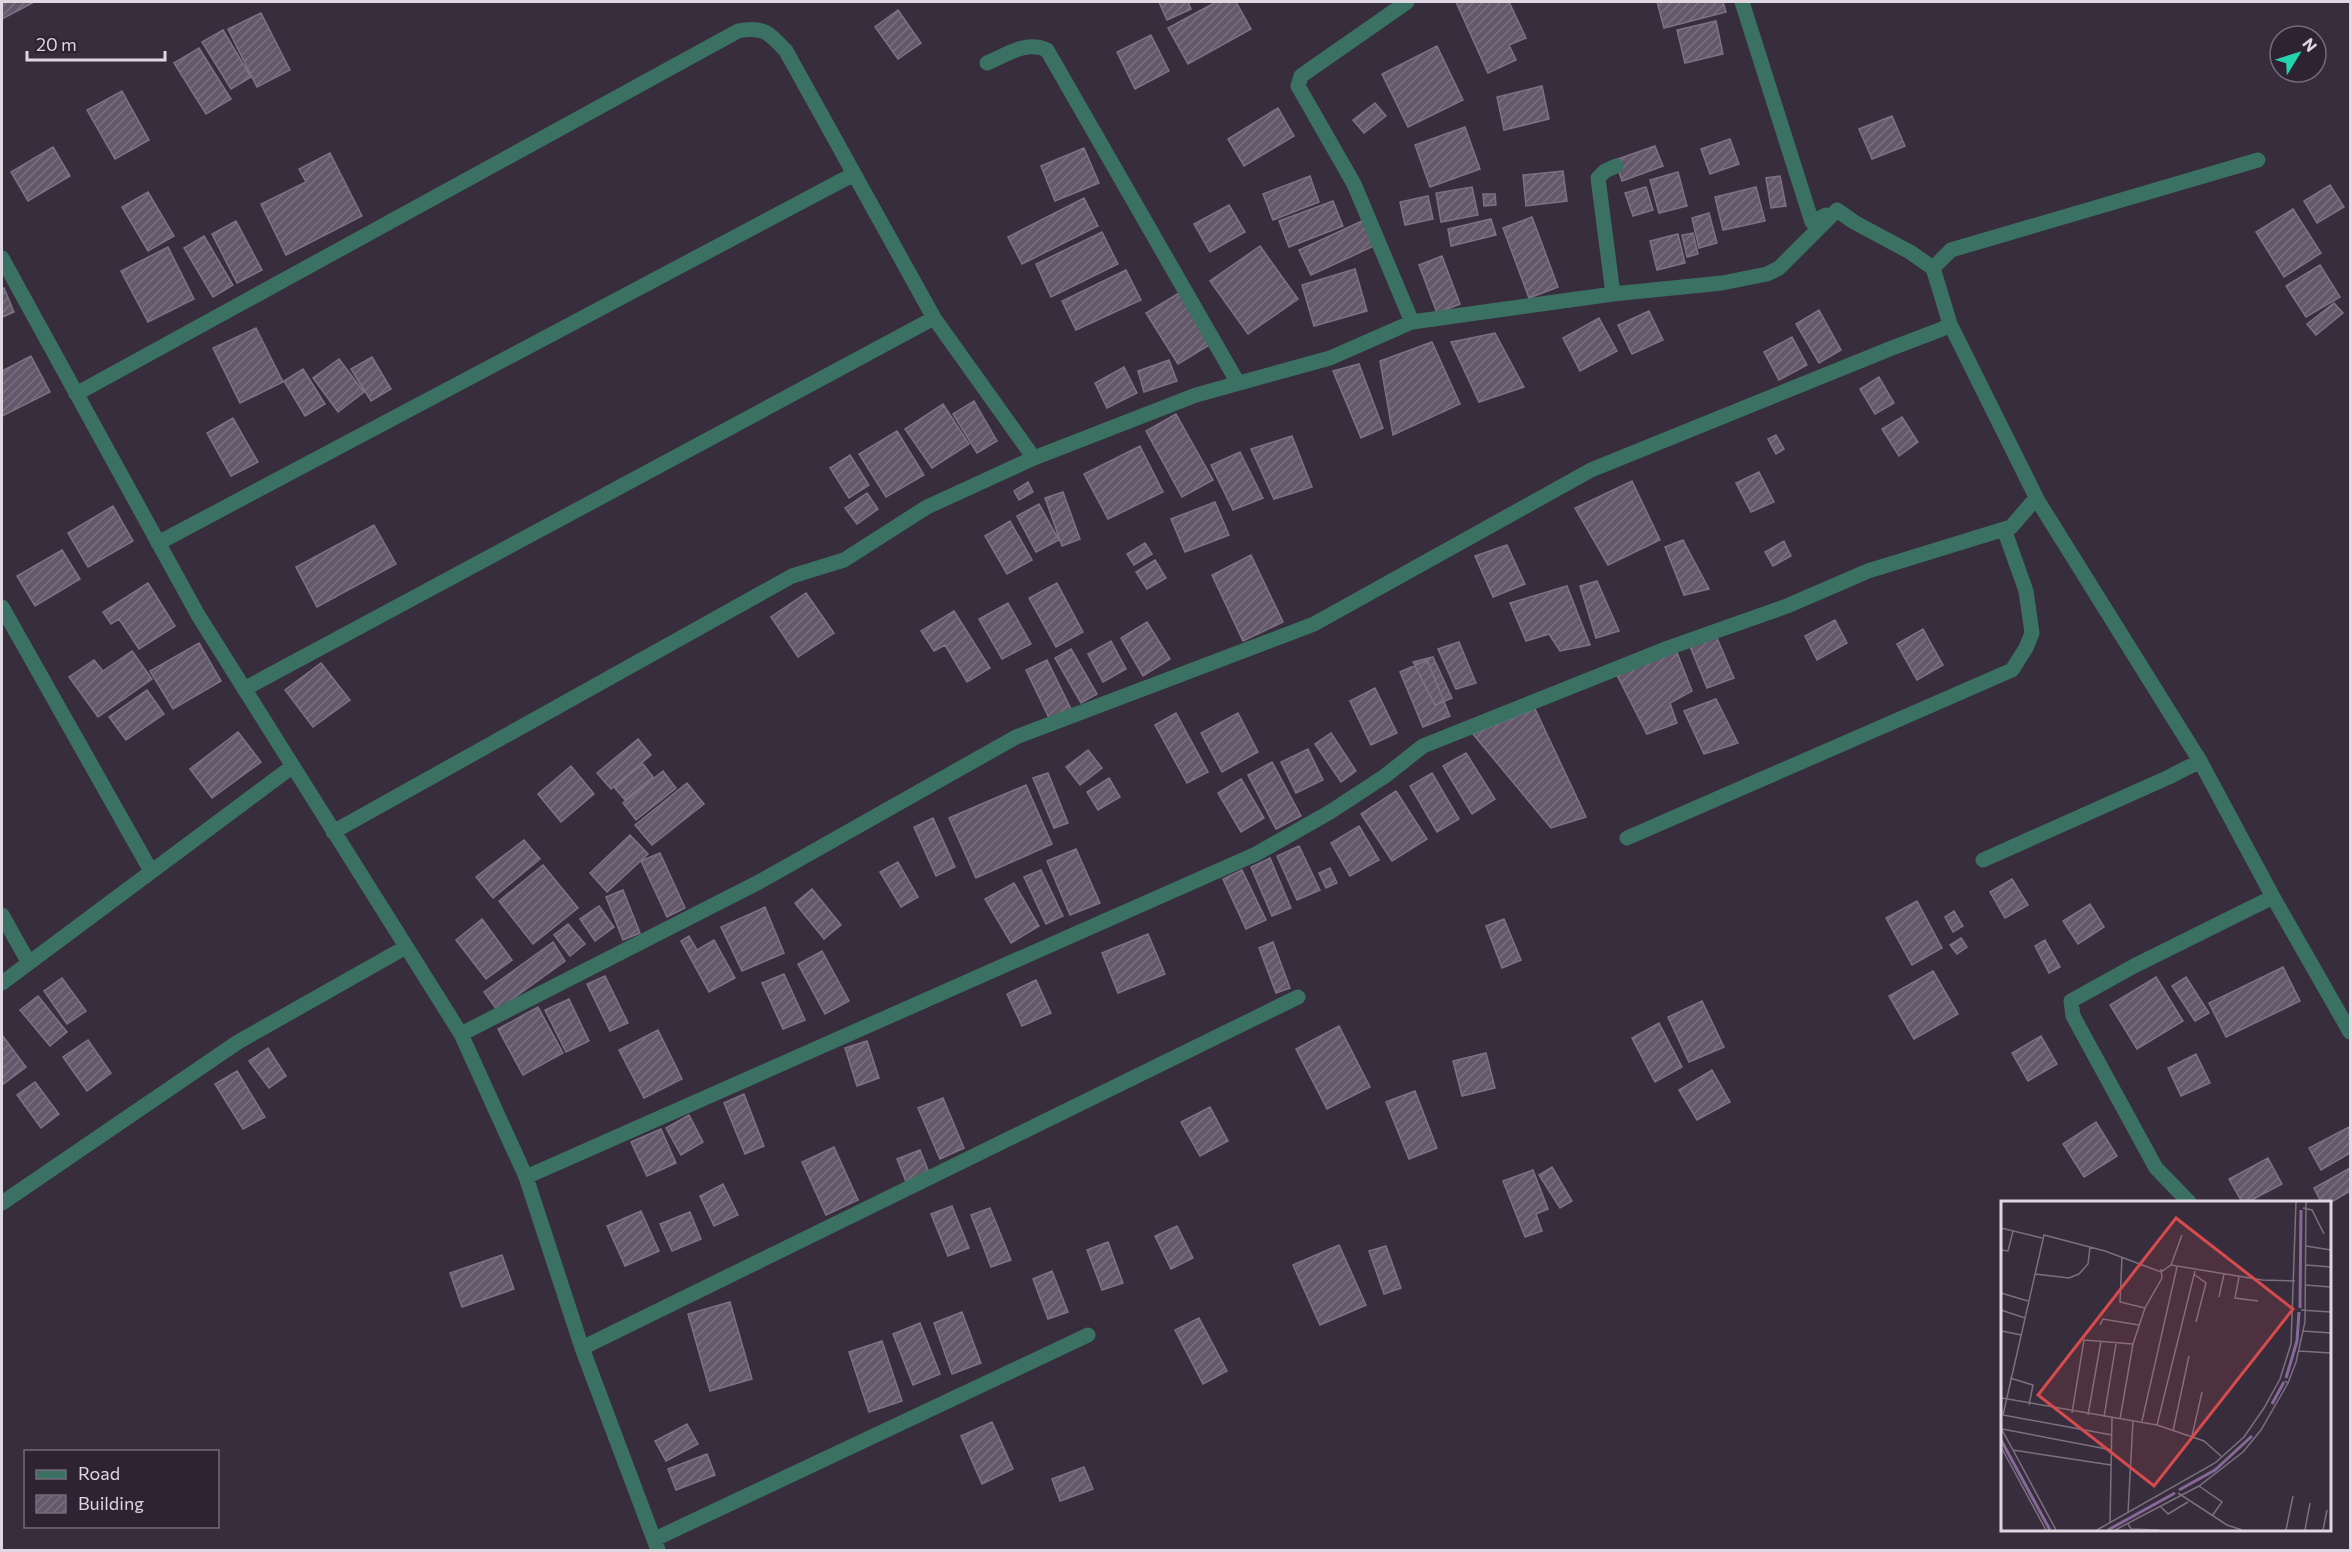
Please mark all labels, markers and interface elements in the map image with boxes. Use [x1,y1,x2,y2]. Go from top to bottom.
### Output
scale bar [27,24,165,62]
north arrow [2268,24,2328,84]
text: 20 m [36,33,77,55]
text: N [2299,34,2321,55]
inset map [2001,1201,2331,1531]
legend [24,1450,219,1528]
text: Road [78,1462,120,1484]
text: Building [78,1492,144,1514]

